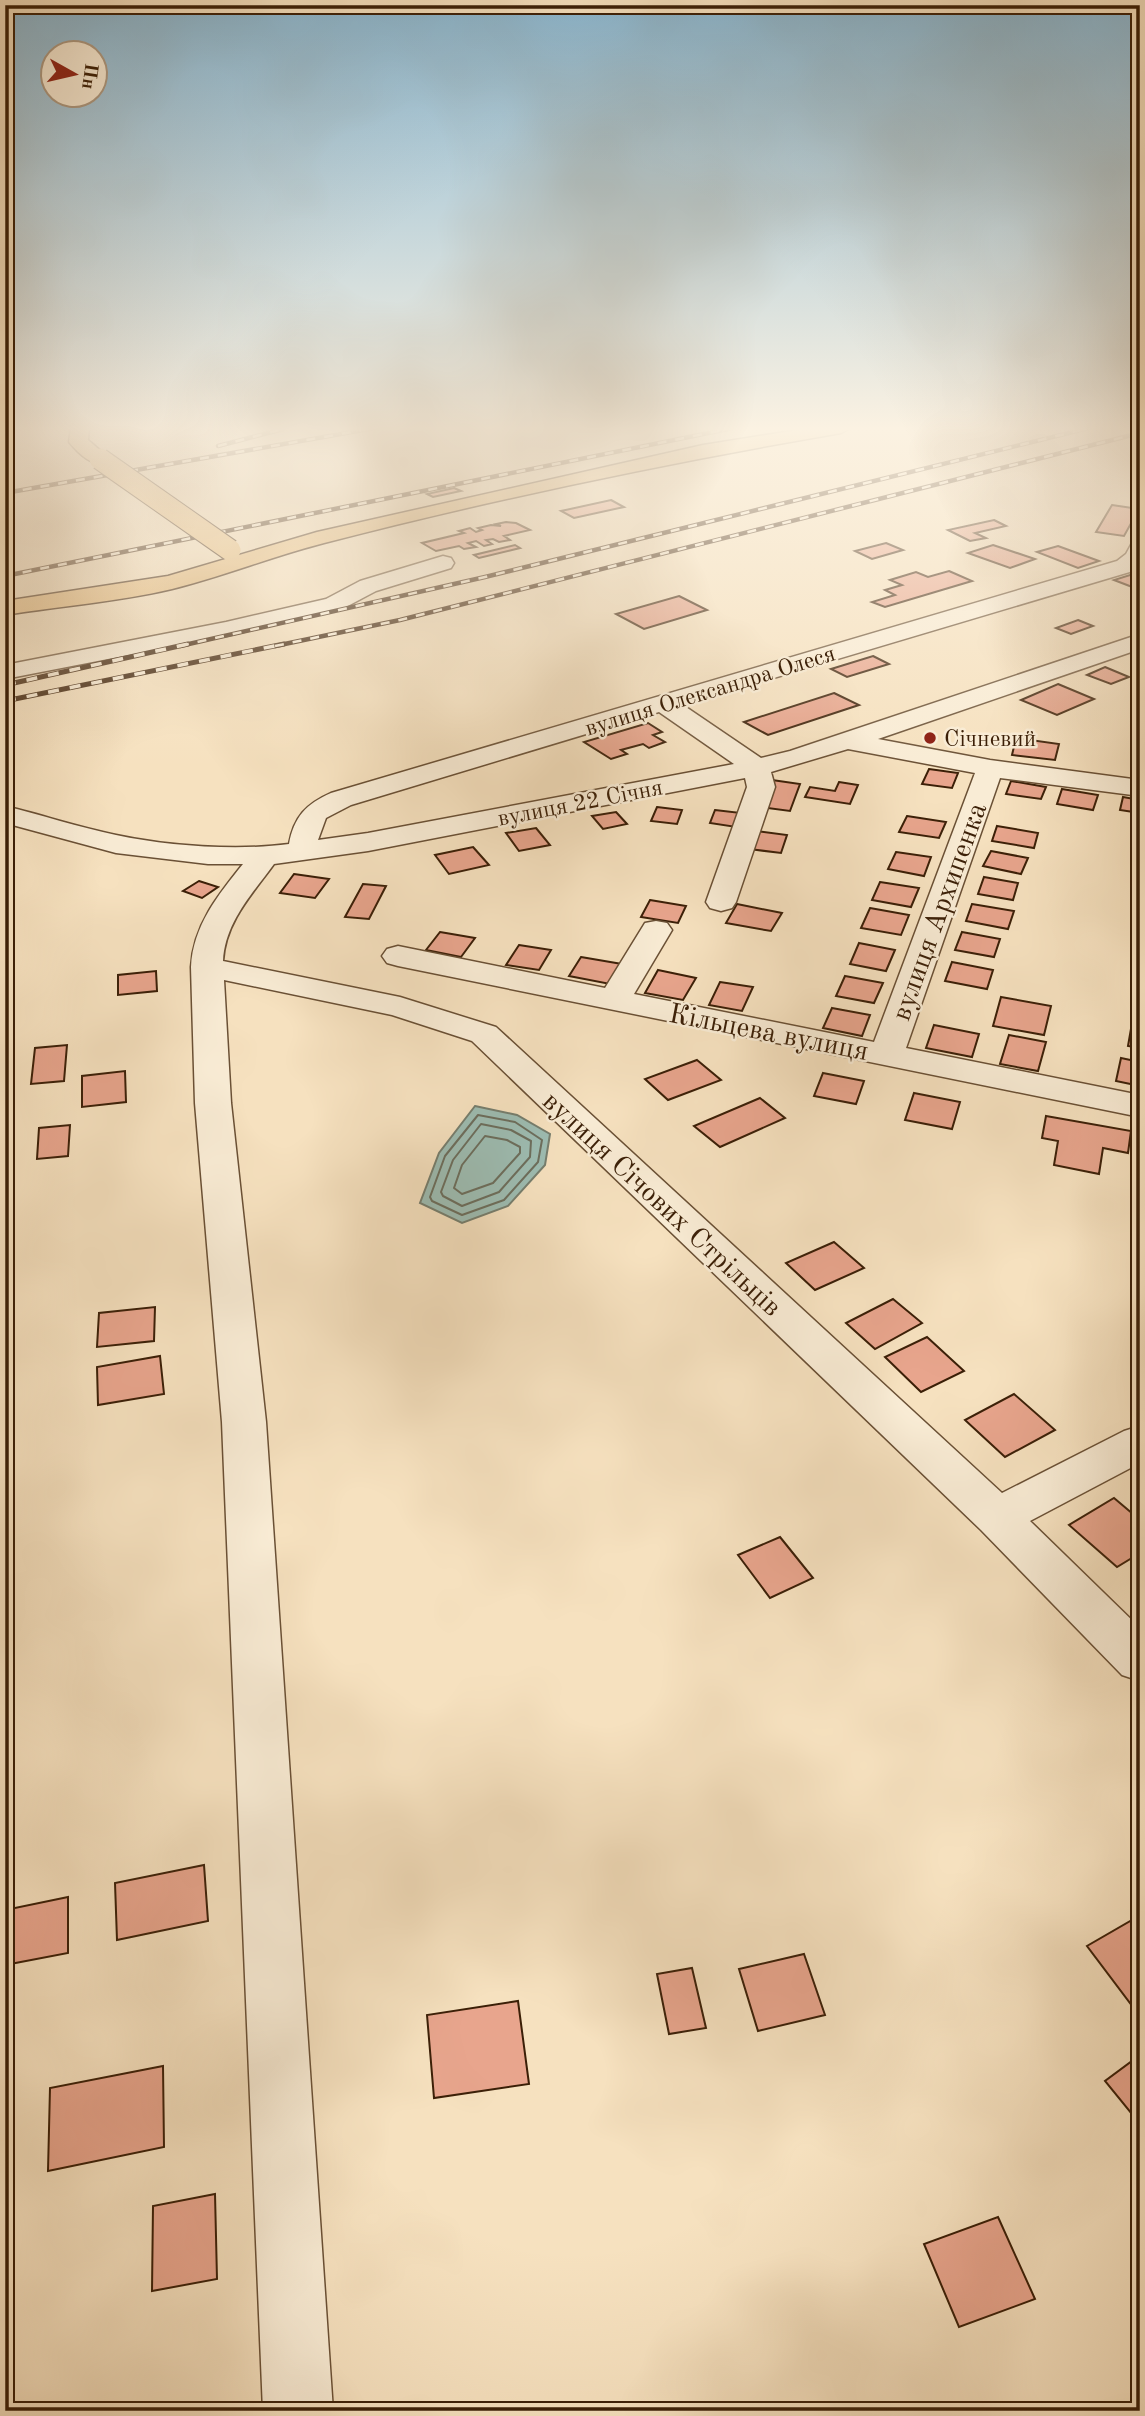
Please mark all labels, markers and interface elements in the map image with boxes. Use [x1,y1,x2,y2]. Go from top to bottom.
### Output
north arrow [38,38,108,108]
text: Пн [77,62,100,90]
street label: вулиця Олександра Олеся [583,642,838,740]
place label: Січневий [944,728,1036,751]
marker: Січневий [922,730,938,746]
street label: вулиця 22 Січня [496,776,665,831]
street label: вулиця Архипенка [888,799,993,1025]
street label: Кільцева вулиця [666,1001,871,1067]
street label: вулиця Січових Стрільців [536,1088,786,1323]

